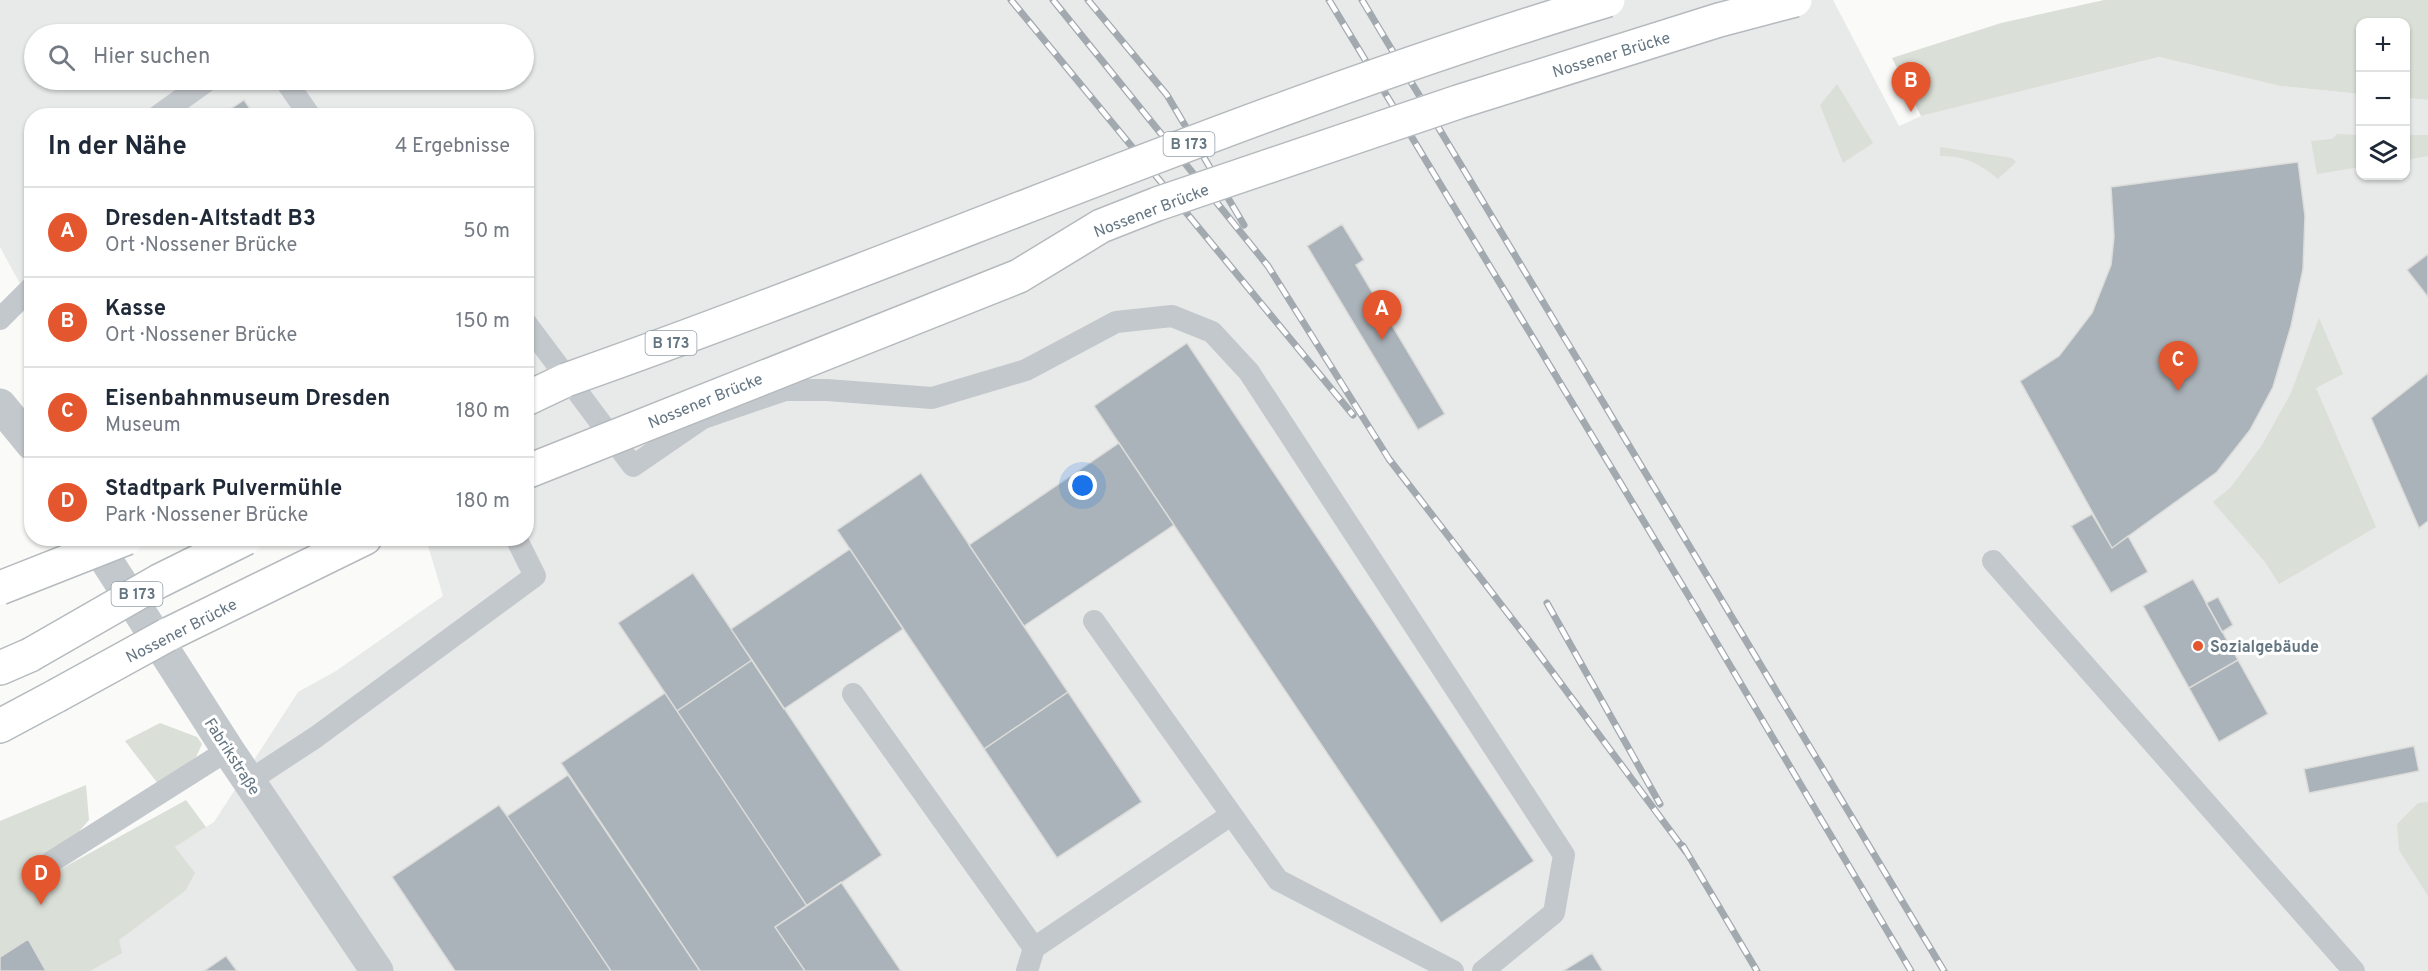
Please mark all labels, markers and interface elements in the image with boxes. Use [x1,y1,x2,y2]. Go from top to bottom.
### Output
map controls [2356,18,2410,180]
button: + [2356,18,2410,72]
search box [24,24,534,90]
street label: Nossener Brücke [1550,28,1673,83]
icon: search [45,41,78,74]
text: Hier suchen [93,44,210,71]
pin: B [1892,63,1930,112]
button: − [2356,72,2410,126]
button: layers [2356,126,2410,180]
text: In der Nähe [48,131,187,164]
road number: B 173 [1164,132,1214,156]
text: 4 Ergebnisse [395,134,510,160]
street label: Nossener Brücke [1091,181,1212,243]
text: Dresden-Altstadt B3 [105,206,316,233]
text: A [60,219,75,245]
text: 50 m [463,219,510,245]
text: Ort · Nossener Brücke [105,233,297,259]
pin: A [1362,290,1402,340]
text: Kasse [105,296,166,323]
text: B [61,309,74,335]
text: 150 m [456,309,510,335]
text: Ort · Nossener Brücke [105,323,297,349]
road number: B 173 [646,331,696,355]
pin: C [2158,342,2198,391]
street label: Nossener Brücke [645,370,766,434]
text: Eisenbahnmuseum Dresden [105,386,390,413]
text: C [61,399,74,425]
text: 180 m [456,399,510,425]
text: Museum [105,413,181,439]
your location [1068,471,1097,500]
text: Stadtpark Pulvermühle [105,476,342,503]
text: D [60,489,75,515]
text: 180 m [456,489,510,515]
text: Park · Nossener Brücke [105,503,308,529]
road number: B 173 [112,582,162,606]
street label: Nossener Brücke [123,595,241,668]
place label: Sozialgebäude [2210,638,2319,658]
marker: Sozialgebäude [2191,639,2205,653]
street label: Fabrikstraße [199,715,264,799]
pin: D [22,856,60,905]

